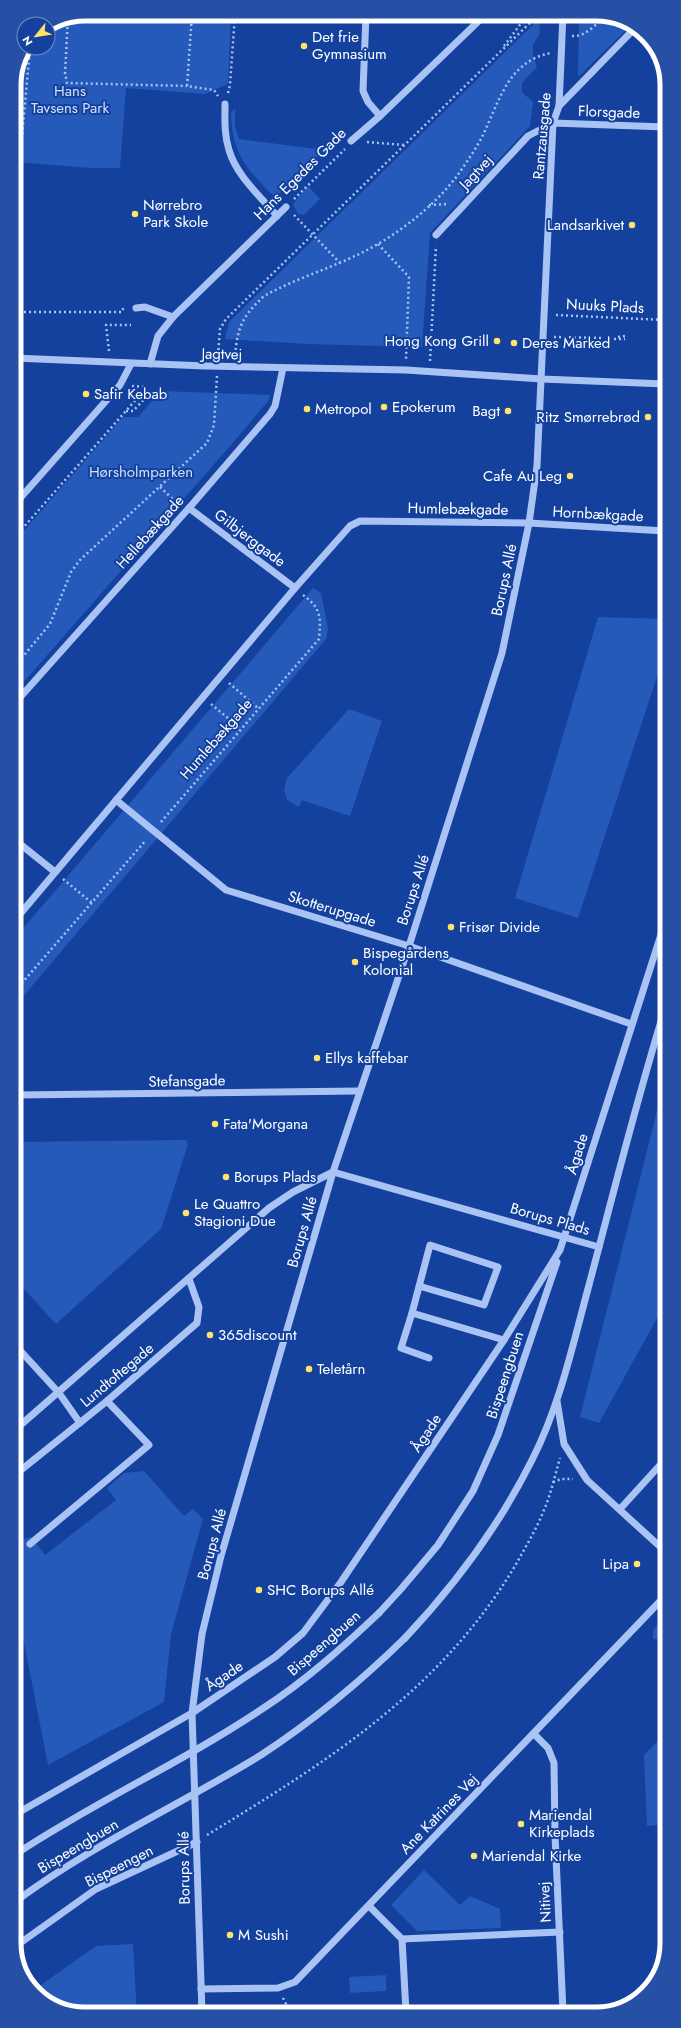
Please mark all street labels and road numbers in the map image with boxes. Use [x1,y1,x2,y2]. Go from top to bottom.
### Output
street label: Rantzausgade [527,91,557,180]
street label: Florsgade [577,100,641,124]
street label: Hans Egedes Gade [249,123,351,225]
street label: Jagtvej [453,150,498,196]
street label: Nuuks Plads [565,293,645,319]
street label: Jagtvej [199,343,243,365]
street label: Hellebækgade [111,490,189,574]
street label: Humlebækgade [407,497,509,521]
street label: Hornbækgade [552,501,644,527]
street label: Gilbjerggade [210,504,291,572]
street label: Borups Allé [486,542,522,618]
street label: Humlebækgade [175,694,258,784]
street label: Borups Allé [391,852,435,928]
street label: Skotterupgade [285,885,379,933]
street label: Stefansgade [148,1069,226,1093]
street label: Ågade [560,1130,594,1177]
street label: Borups Allé [281,1194,323,1270]
street label: Borups Plads [507,1197,593,1241]
street label: Bispeengbuen [481,1328,529,1422]
street label: Lundtoftegade [75,1337,159,1412]
street label: Ågade [405,1409,447,1457]
street label: Borups Allé [192,1506,232,1582]
street label: Bispeengbuen [283,1605,365,1681]
street label: Ågade [200,1655,248,1697]
street label: Ane Katrines Vej [395,1769,483,1859]
street label: Bispeengbuen [33,1813,123,1879]
street label: Borups Allé [172,1831,196,1905]
street label: Bispeengen [81,1839,157,1893]
street label: Nitivej [533,1881,557,1923]

